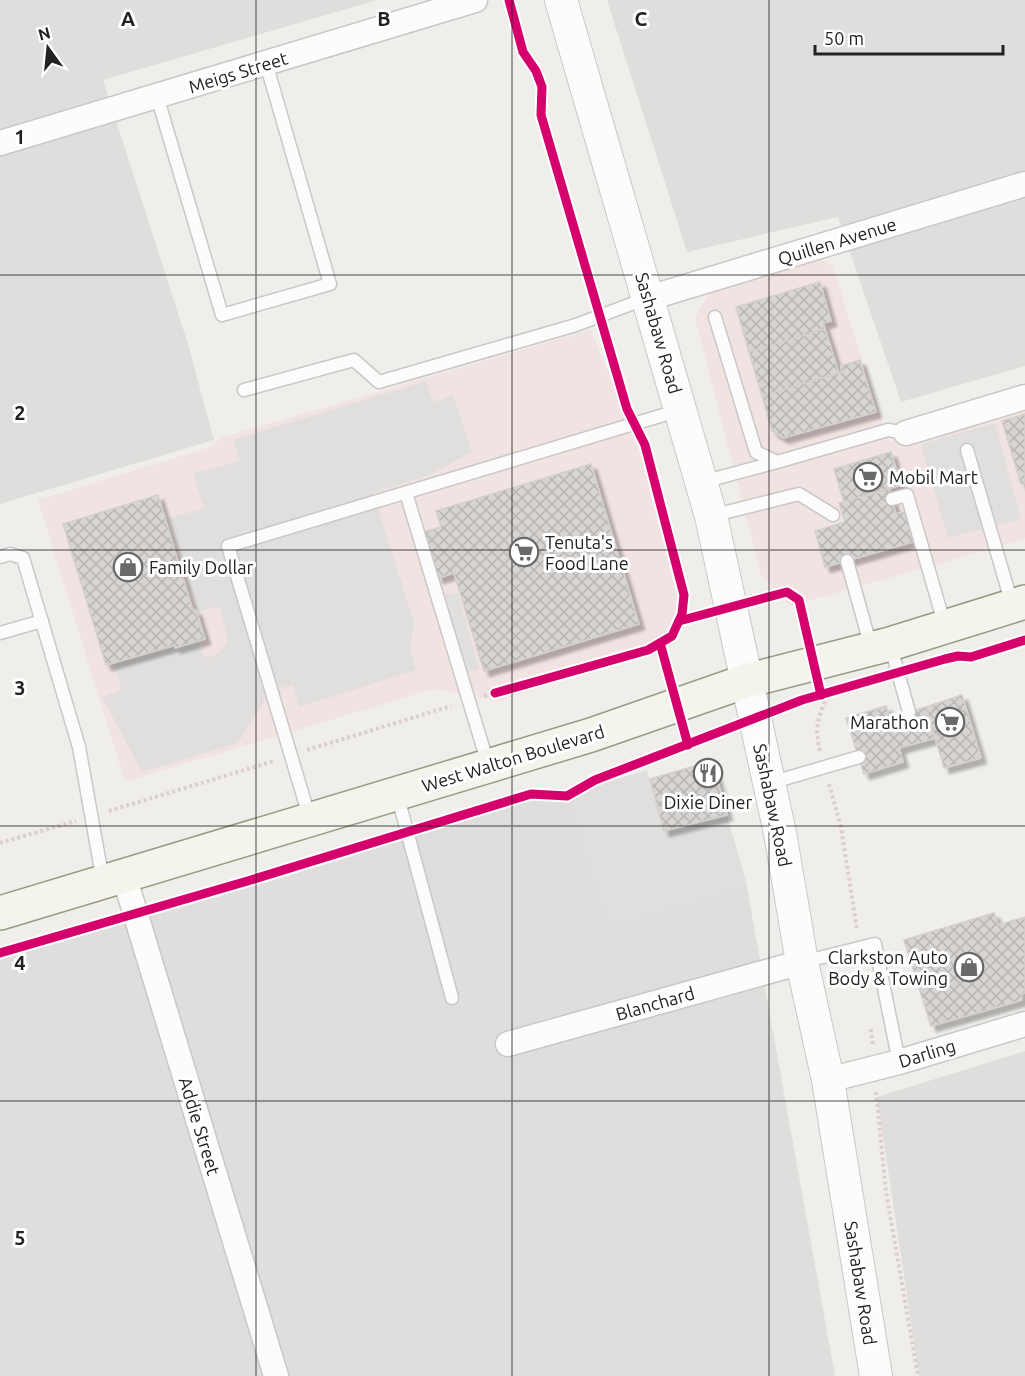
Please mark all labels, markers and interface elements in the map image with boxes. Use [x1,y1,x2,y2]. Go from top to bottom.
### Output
text: A [121,7,135,30]
text: B [377,7,391,30]
text: C [635,7,648,30]
north arrow [18,18,78,78]
scale bar [815,18,1002,56]
text: N [36,23,52,44]
text: 50 m [824,28,864,48]
street label: Meigs Street [186,47,290,97]
text: 1 [14,125,26,148]
street label: Quillen Avenue [775,213,899,270]
street label: Sashabaw Road [632,270,686,396]
text: 2 [14,401,26,424]
supermarket icon: Mobil Mart [852,461,884,493]
place label: Mobil Mart [889,467,978,487]
place label: Tenuta's Food Lane [545,532,629,573]
supermarket icon: Tenuta's Food Lane [508,536,540,568]
shop icon: Family Dollar [112,551,144,583]
place label: Family Dollar [149,557,253,577]
text: 3 [14,676,26,699]
supermarket icon: Marathon [934,706,966,738]
place label: Marathon [850,712,929,732]
street label: West Walton Boulevard [419,721,607,795]
street label: Sashabaw Road [750,742,796,868]
restaurant icon: Dixie Diner [692,757,724,789]
place label: Dixie Diner [664,792,753,812]
place label: Clarkston Auto Body & Towing [828,947,948,988]
text: 4 [14,951,26,974]
shop icon: Clarkston Auto Body & Towing [953,951,985,983]
street label: Blanchard [613,982,697,1024]
street label: Darling [896,1035,958,1071]
street label: Addie Street [176,1075,224,1177]
street label: Sashabaw Road [841,1220,881,1346]
text: 5 [14,1226,26,1249]

